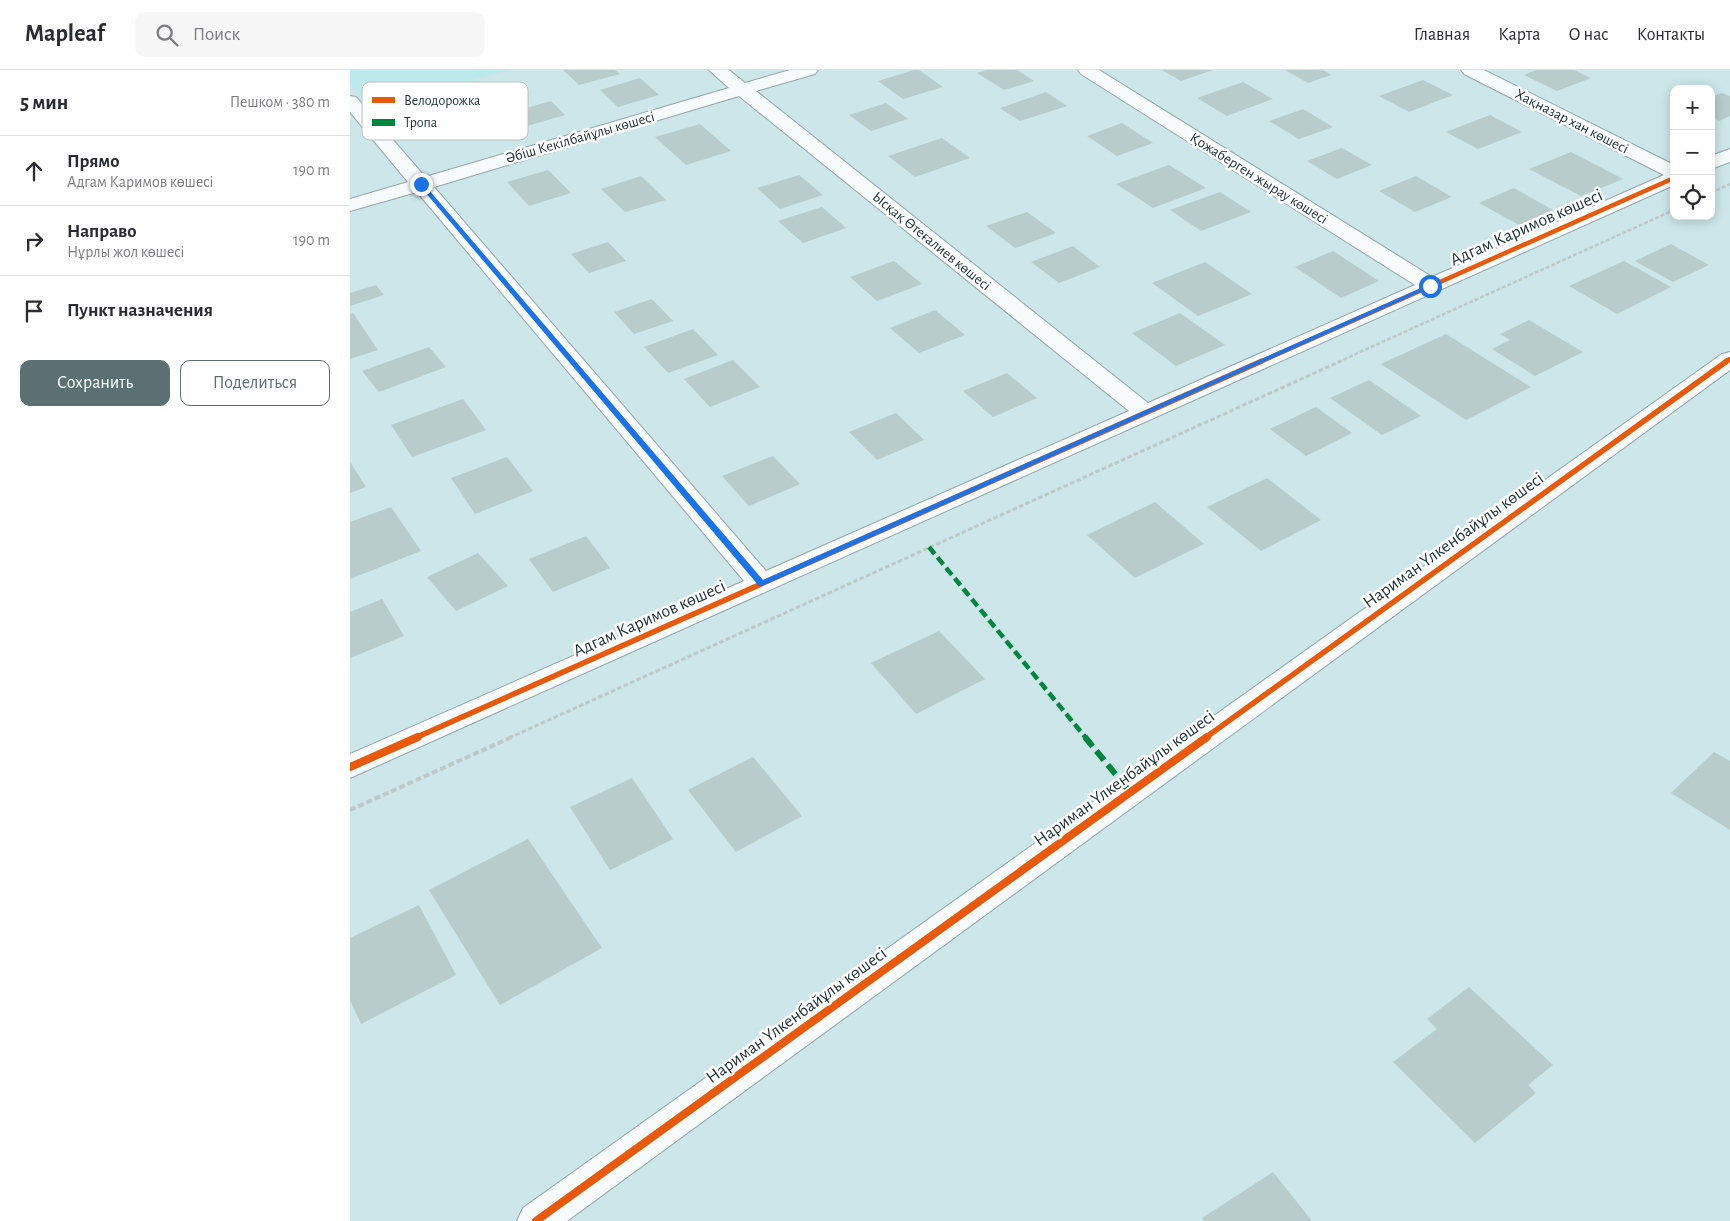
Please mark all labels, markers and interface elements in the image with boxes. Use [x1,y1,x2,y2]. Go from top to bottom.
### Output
search box [135,12,485,57]
icon: search [153,21,181,49]
text: Mapleaf [25,22,105,46]
text: Поиск [193,25,240,44]
text: Главная [1414,26,1470,44]
text: Карта [1498,26,1540,44]
text: О нас [1568,26,1609,44]
text: Контакты [1637,26,1705,44]
legend [362,82,528,140]
map controls [1670,85,1715,220]
button: + [1670,85,1715,130]
street label: Хақназар хан көшесі [1513,86,1631,157]
text: 5 мин [20,92,68,113]
text: Пешком · 380 m [230,94,330,110]
text: Велодорожка [404,94,481,108]
street label: Әбіш Кекілбайұлы көшесі [504,109,656,166]
text: Тропа [404,116,438,130]
street label: Қожаберген жырау көшесі [1187,130,1330,227]
button: − [1670,130,1715,175]
text: Прямо [67,152,120,171]
icon: ahead [20,157,48,185]
text: 190 m [293,162,330,178]
route end [410,173,433,196]
text: Адгам Каримов көшесі [67,174,213,190]
button: locate [1670,175,1715,220]
street label: Адгам Каримов көшесі [1447,186,1605,270]
street label: Ысқақ Өтеғалиев көшесі [870,189,994,293]
text: Направо [67,222,137,241]
icon: right [20,227,48,255]
text: 190 m [293,232,330,248]
text: Нұрлы жол көшесі [67,244,184,260]
route start [1419,275,1442,298]
icon: arrive [20,297,48,325]
text: Пункт назначения [67,301,213,320]
button: Сохранить [20,360,170,406]
button: Поделиться [180,360,330,406]
street label: Нариман Үлкенбайұлы көшесі [1359,469,1547,612]
street label: Адгам Каримов көшесі [570,577,728,661]
street label: Нариман Үлкенбайұлы көшесі [1030,707,1218,850]
street label: Нариман Үлкенбайұлы көшесі [702,944,890,1087]

